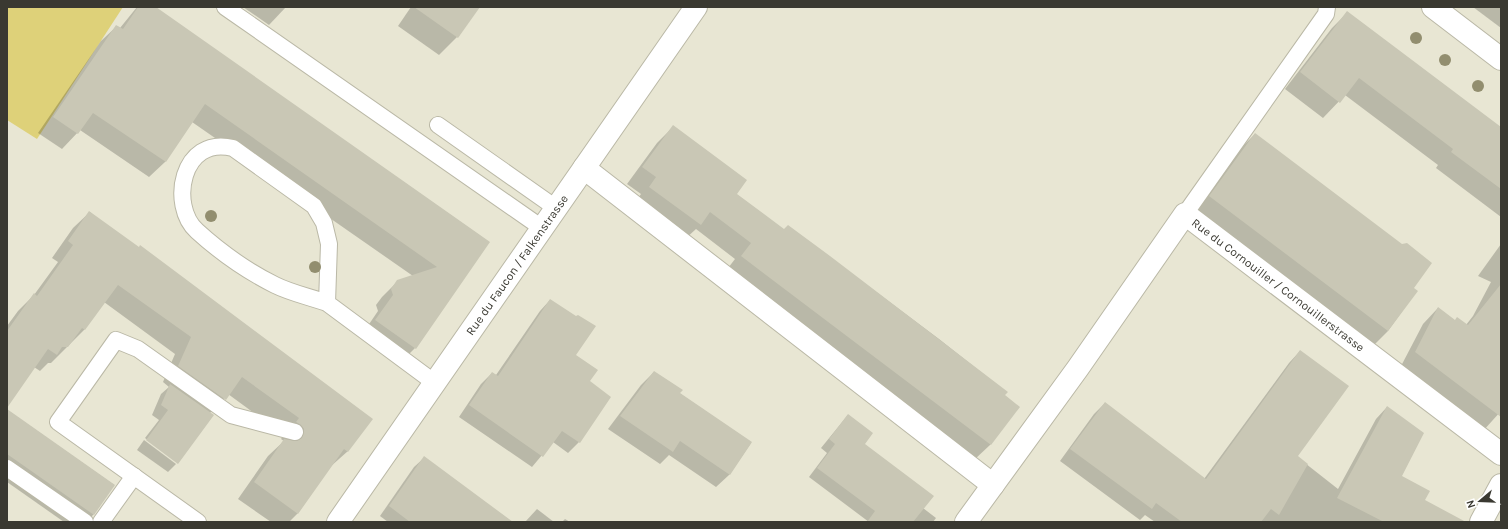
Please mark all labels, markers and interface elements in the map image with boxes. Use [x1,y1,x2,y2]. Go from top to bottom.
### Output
street label: Rue du Faucon / Falkenstrasse [463,192,571,338]
street label: Rue du Cornouiller / Cornouillerstrasse [1189,215,1367,355]
north arrow [1460,481,1500,521]
text: N [1464,498,1478,510]

